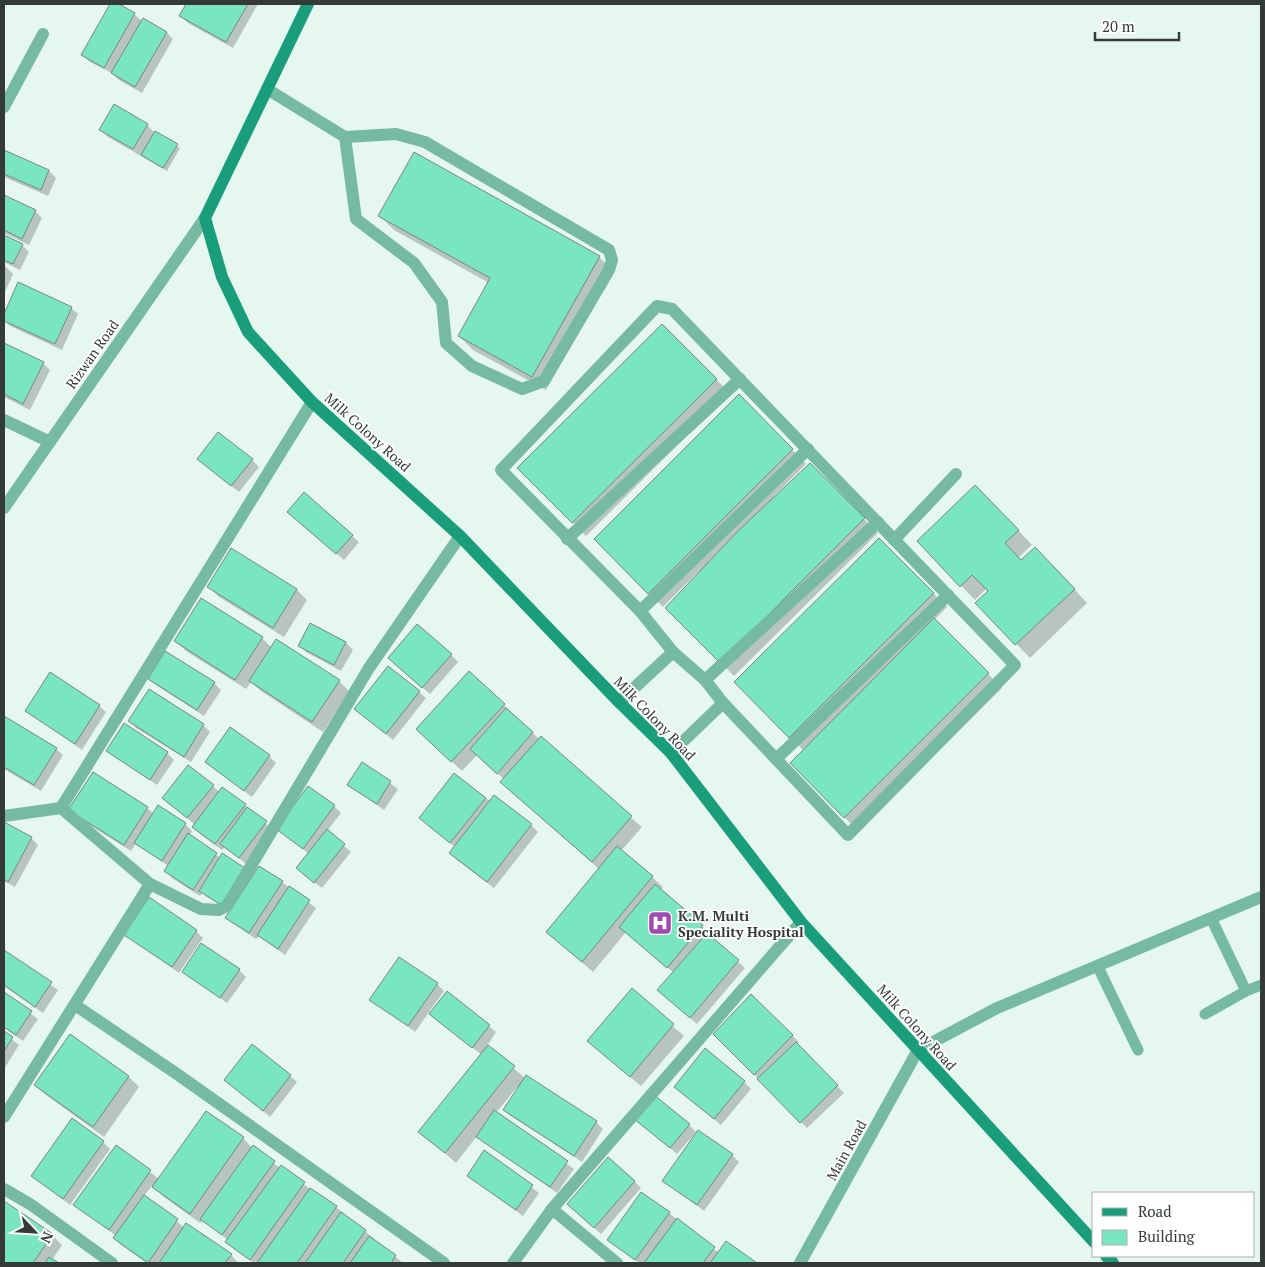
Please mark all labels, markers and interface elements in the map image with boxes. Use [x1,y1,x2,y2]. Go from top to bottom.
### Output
scale bar [1095,10,1179,42]
text: 20 m [1102,16,1135,36]
street label: Rizwan Road [61,316,123,392]
street label: Milk Colony Road [321,388,415,476]
street label: Milk Colony Road [610,672,700,764]
place label: K.M. Multi Speciality Hospital [678,906,804,941]
hospital icon: K.M. Multi Speciality Hospital [647,910,673,936]
street label: Milk Colony Road [873,980,961,1074]
street label: Main Road [822,1116,871,1184]
legend [1092,1192,1255,1257]
text: Road [1138,1201,1171,1221]
north arrow [10,1207,60,1257]
text: Building [1138,1226,1196,1246]
text: N [36,1229,58,1247]

